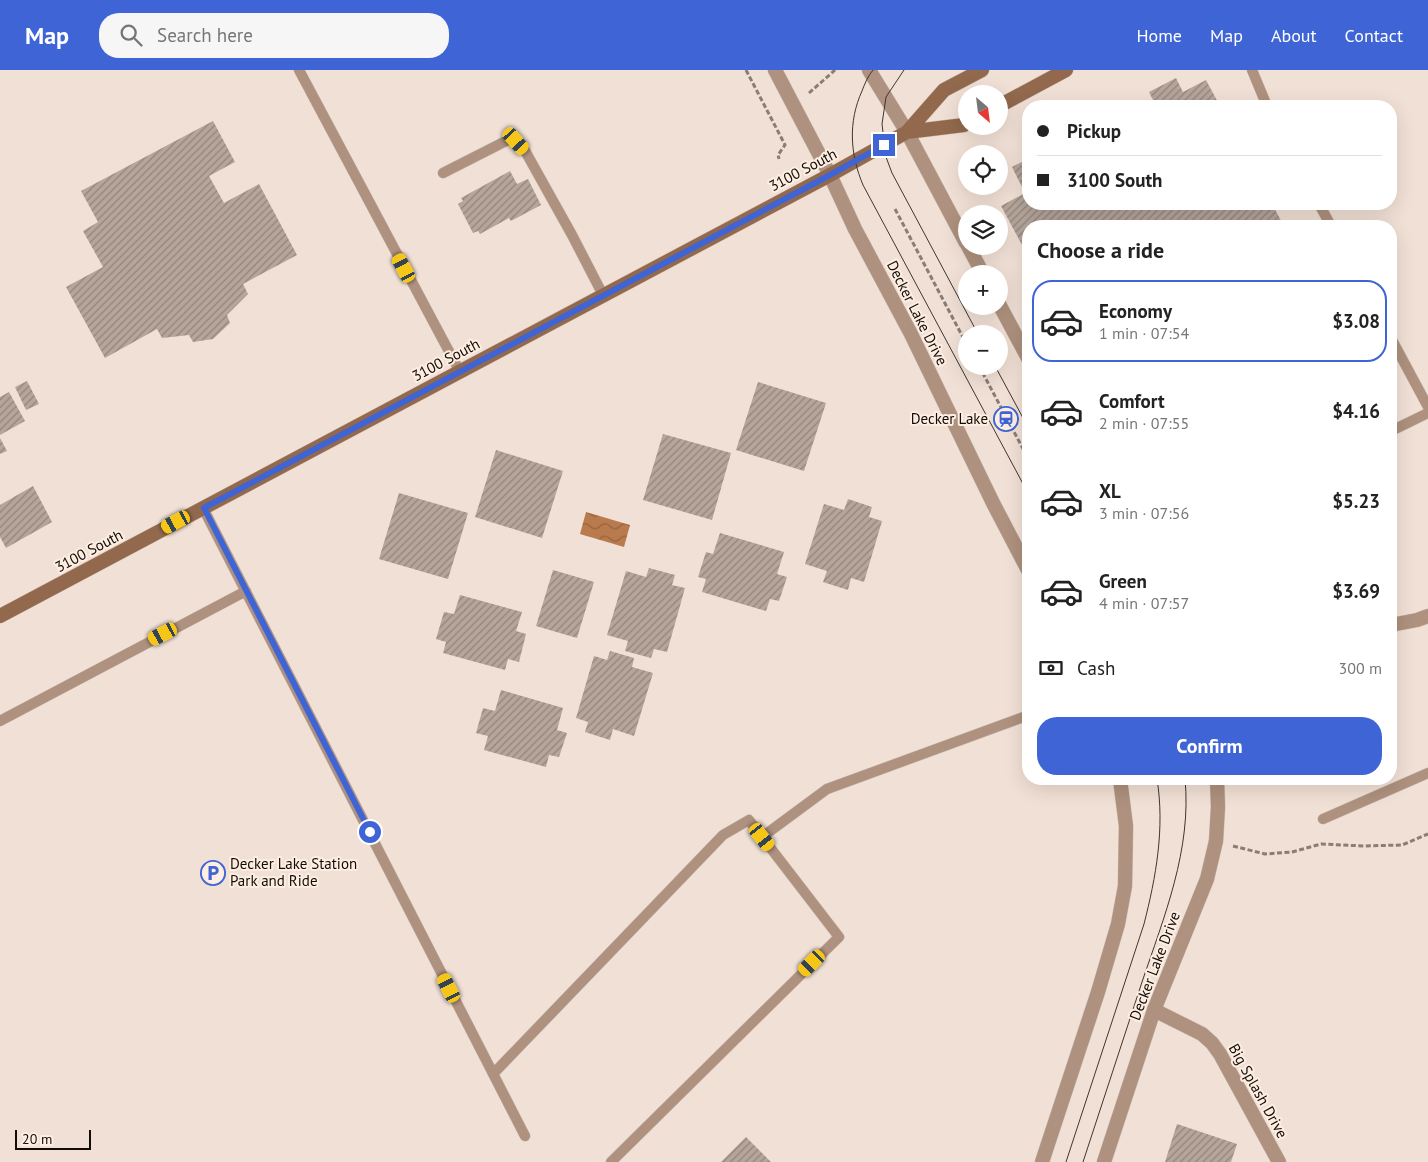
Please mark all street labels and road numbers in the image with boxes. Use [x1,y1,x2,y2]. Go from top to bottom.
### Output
street label: 3100 South [766,144,840,195]
street label: Decker Lake Drive [883,257,952,368]
street label: 3100 South [409,334,483,385]
street label: 3100 South [52,525,126,576]
street label: Decker Lake Drive [1125,909,1184,1023]
street label: Big Splash Drive [1225,1040,1292,1141]

